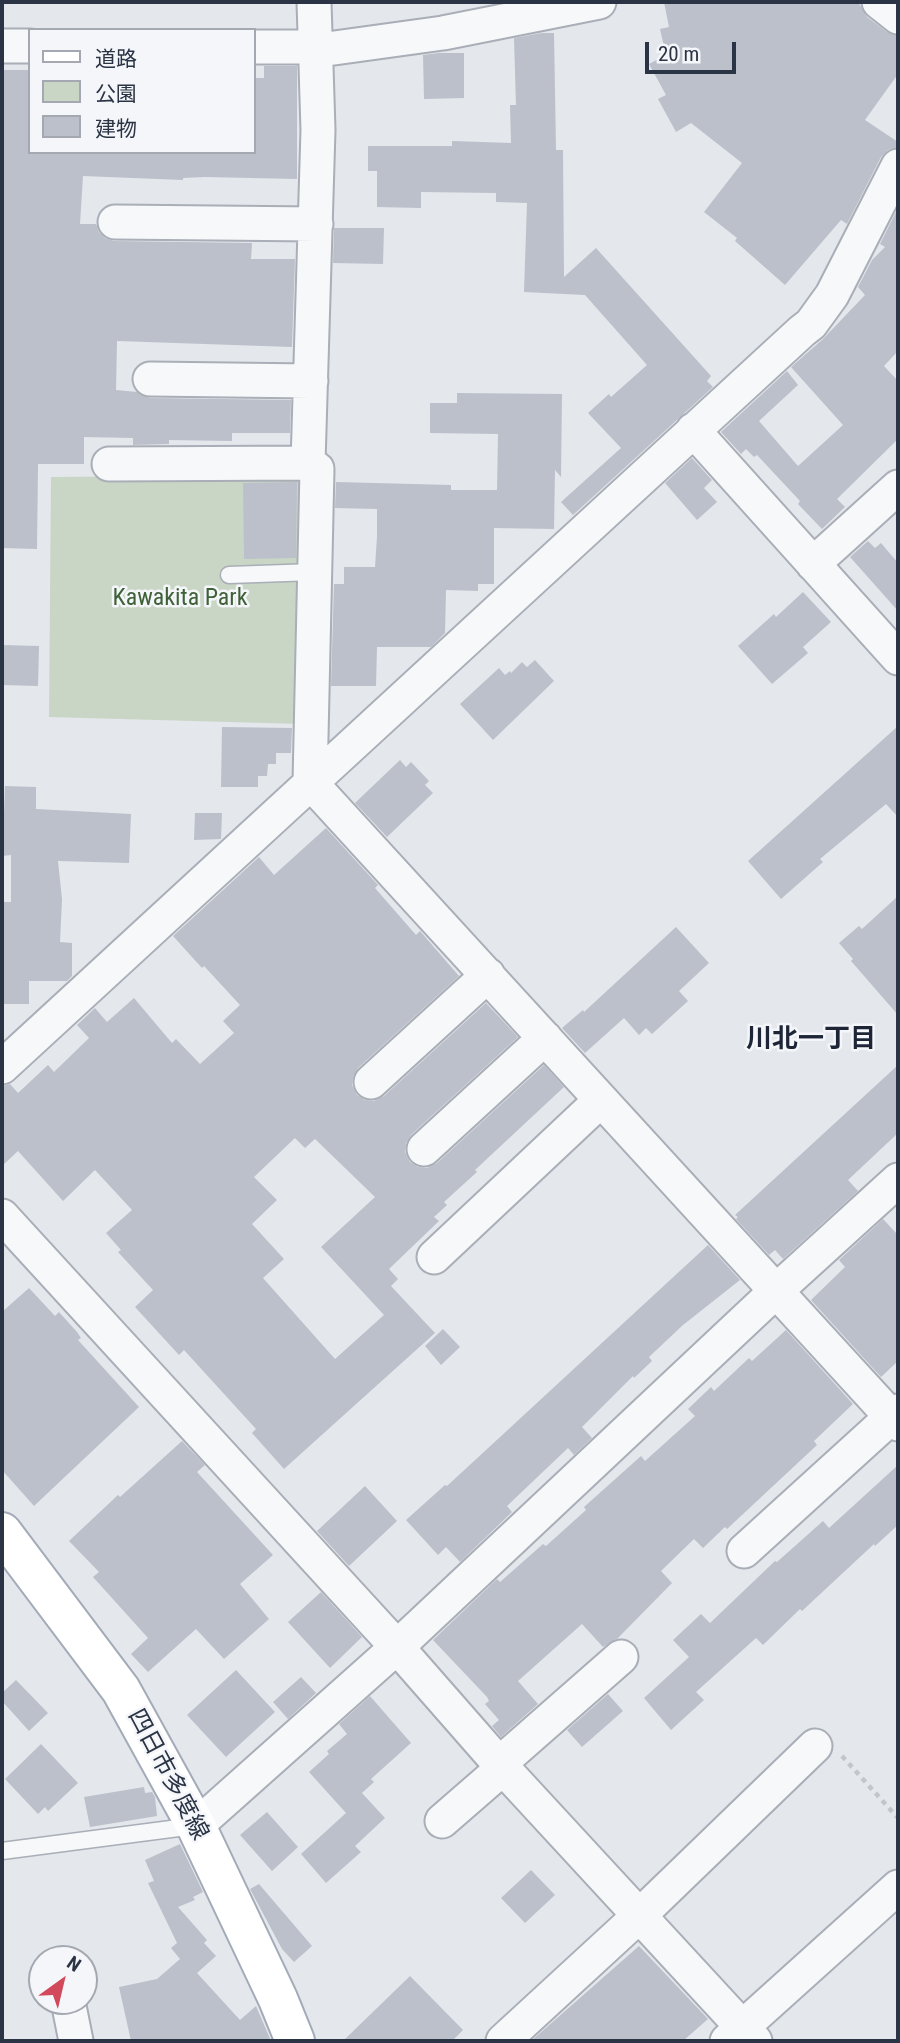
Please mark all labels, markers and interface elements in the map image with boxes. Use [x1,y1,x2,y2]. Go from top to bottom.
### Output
legend [28,28,256,154]
scale bar [648,28,739,72]
text: 20 m [658,42,699,66]
text: 道路 [95,47,137,71]
text: 公園 [95,82,137,106]
text: 建物 [95,117,137,141]
park label: Kawakita Park [113,585,247,613]
district label: 川北一丁目 [746,1024,876,1056]
street label: 四日市多度線 [120,1705,214,1845]
north arrow [28,1945,98,2015]
text: N [63,1951,85,1977]

